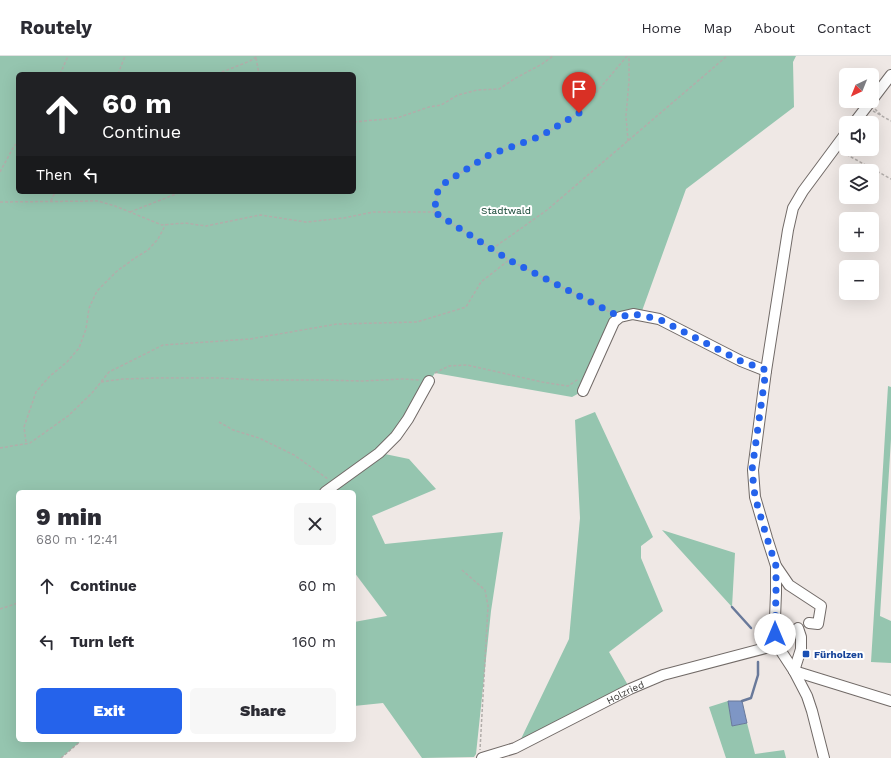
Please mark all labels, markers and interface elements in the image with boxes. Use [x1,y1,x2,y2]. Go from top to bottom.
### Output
text: Routely [20,16,92,39]
text: Home [641,20,681,36]
text: Map [703,20,732,36]
text: About [754,20,795,36]
text: Contact [817,20,871,36]
north arrow [839,68,879,108]
map controls [839,68,879,300]
pin [562,72,596,113]
icon: arrive [568,78,590,100]
text: 60 m [102,87,172,120]
icon: ahead [36,88,88,140]
button: sound [839,116,879,156]
text: Continue [102,121,181,142]
icon: left [80,164,102,186]
button: layers [839,164,879,204]
text: Then [36,166,72,184]
park label: Stadtwald [481,205,531,216]
button: + [839,212,879,252]
button: − [839,260,879,300]
text: 9 min [36,503,102,531]
button: close [294,503,336,545]
text: 680 m · 12:41 [36,532,118,547]
icon: ahead [36,575,58,597]
text: Continue [70,577,137,595]
text: 60 m [298,577,336,595]
position arrow [754,613,796,655]
icon: left [36,631,58,653]
text: Turn left [70,633,134,651]
text: 160 m [292,633,336,651]
marker: Fürholzen [801,649,811,659]
place label: Fürholzen [814,649,863,660]
street label: Holzried [605,679,646,706]
button: Exit [36,688,182,734]
button: Share [190,688,336,734]

